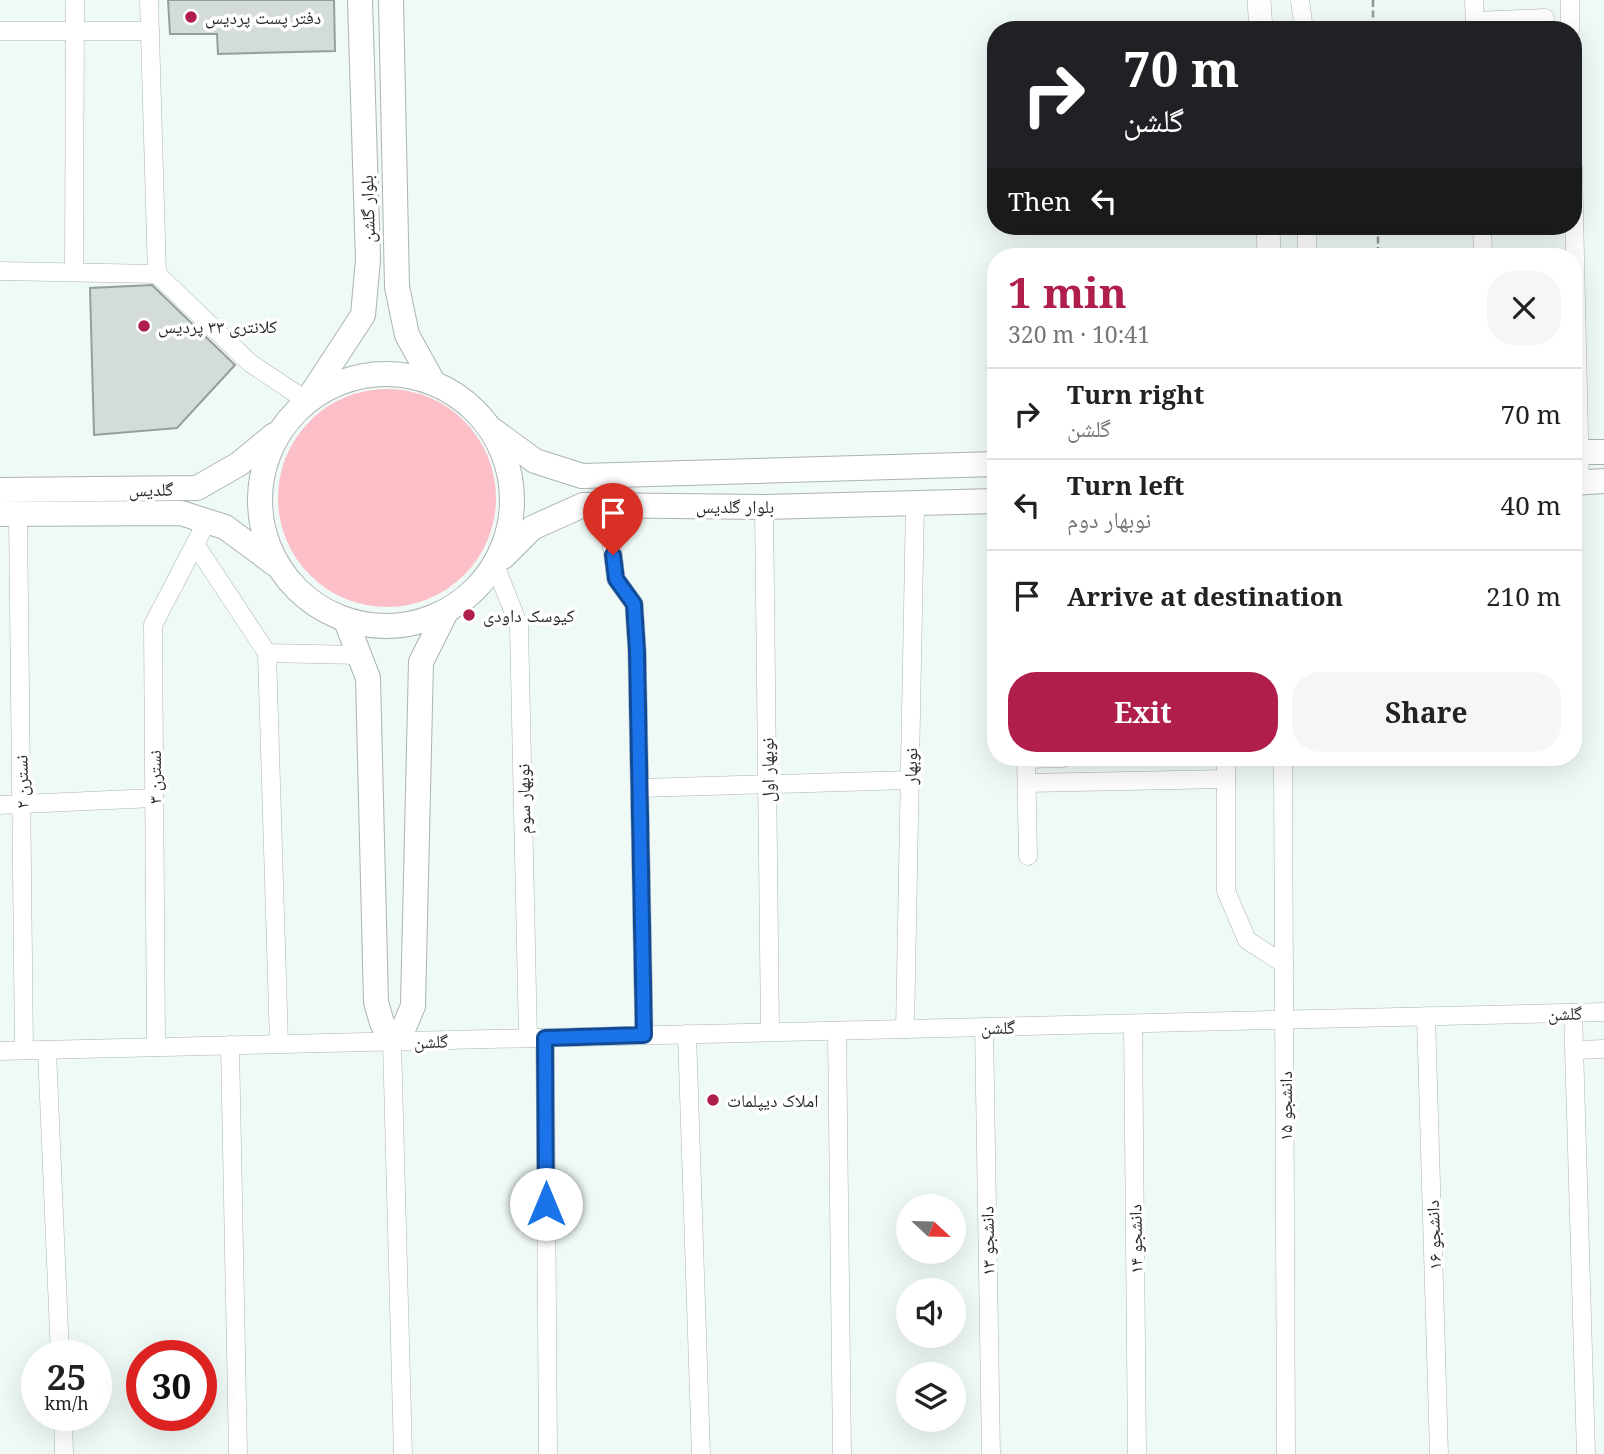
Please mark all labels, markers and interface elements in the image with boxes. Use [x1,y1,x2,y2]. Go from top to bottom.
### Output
place label: دفتر پست پردیس [205,5,321,29]
marker: دفتر پست پردیس [183,9,199,25]
text: 70 m [1123,35,1239,101]
icon: right [1008,49,1099,140]
text: گلشن [1123,98,1184,141]
street label: بلوار گلشن [354,175,380,243]
icon: left [1085,182,1123,220]
text: Then [1008,183,1071,219]
text: 1 min [1008,263,1127,320]
button: close [1487,271,1561,345]
place label: کلانتری ۳۳ پردیس [158,314,278,338]
marker: کلانتری ۳۳ پردیس [136,318,152,334]
text: 320 m · 10:41 [1008,318,1150,350]
text: Turn right [1067,376,1204,412]
icon: right [1008,395,1046,433]
text: 70 m [1501,396,1561,432]
text: گلشن [1067,412,1111,444]
text: Turn left [1067,467,1184,503]
street label: گلدیس [128,477,174,501]
pin [583,483,643,555]
icon: left [1008,486,1046,524]
text: 40 m [1501,487,1561,523]
icon: arrive [594,494,632,532]
street label: بلوار گلدیس [696,494,774,518]
text: نوبهار دوم [1067,503,1151,535]
icon: arrive [1008,577,1046,615]
text: Arrive at destination [1067,578,1343,614]
text: 210 m [1486,578,1561,614]
place label: کیوسک داودی [483,603,575,627]
marker: کیوسک داودی [461,607,477,623]
button: Exit [1008,672,1278,752]
button: Share [1292,672,1561,752]
street label: نوبهار اول [754,737,780,803]
street label: نوبهار [898,747,922,786]
street label: نسترن ۳ [142,750,166,804]
street label: نسترن ۲ [9,755,33,809]
street label: نوبهار سوم [510,764,537,834]
street label: گلشن [1547,1000,1583,1026]
street label: گلشن [981,1015,1016,1039]
street label: گلشن [413,1028,449,1054]
street label: دانشجو ۱۵ [1273,1071,1297,1141]
place label: املاک دیپلمات [727,1088,819,1112]
marker: املاک دیپلمات [705,1092,721,1108]
position arrow [509,1167,583,1241]
north arrow [896,1194,966,1264]
map controls [896,1194,966,1432]
street label: دانشجو ۱۶ [1420,1200,1446,1270]
street label: دانشجو ۱۴ [1122,1204,1148,1274]
street label: دانشجو ۱۳ [974,1206,1000,1276]
button: sound [896,1278,966,1348]
speed limit sign: 30 [126,1340,217,1431]
text: 25 [47,1353,86,1400]
button: layers [896,1362,966,1432]
text: km/h [44,1391,89,1415]

